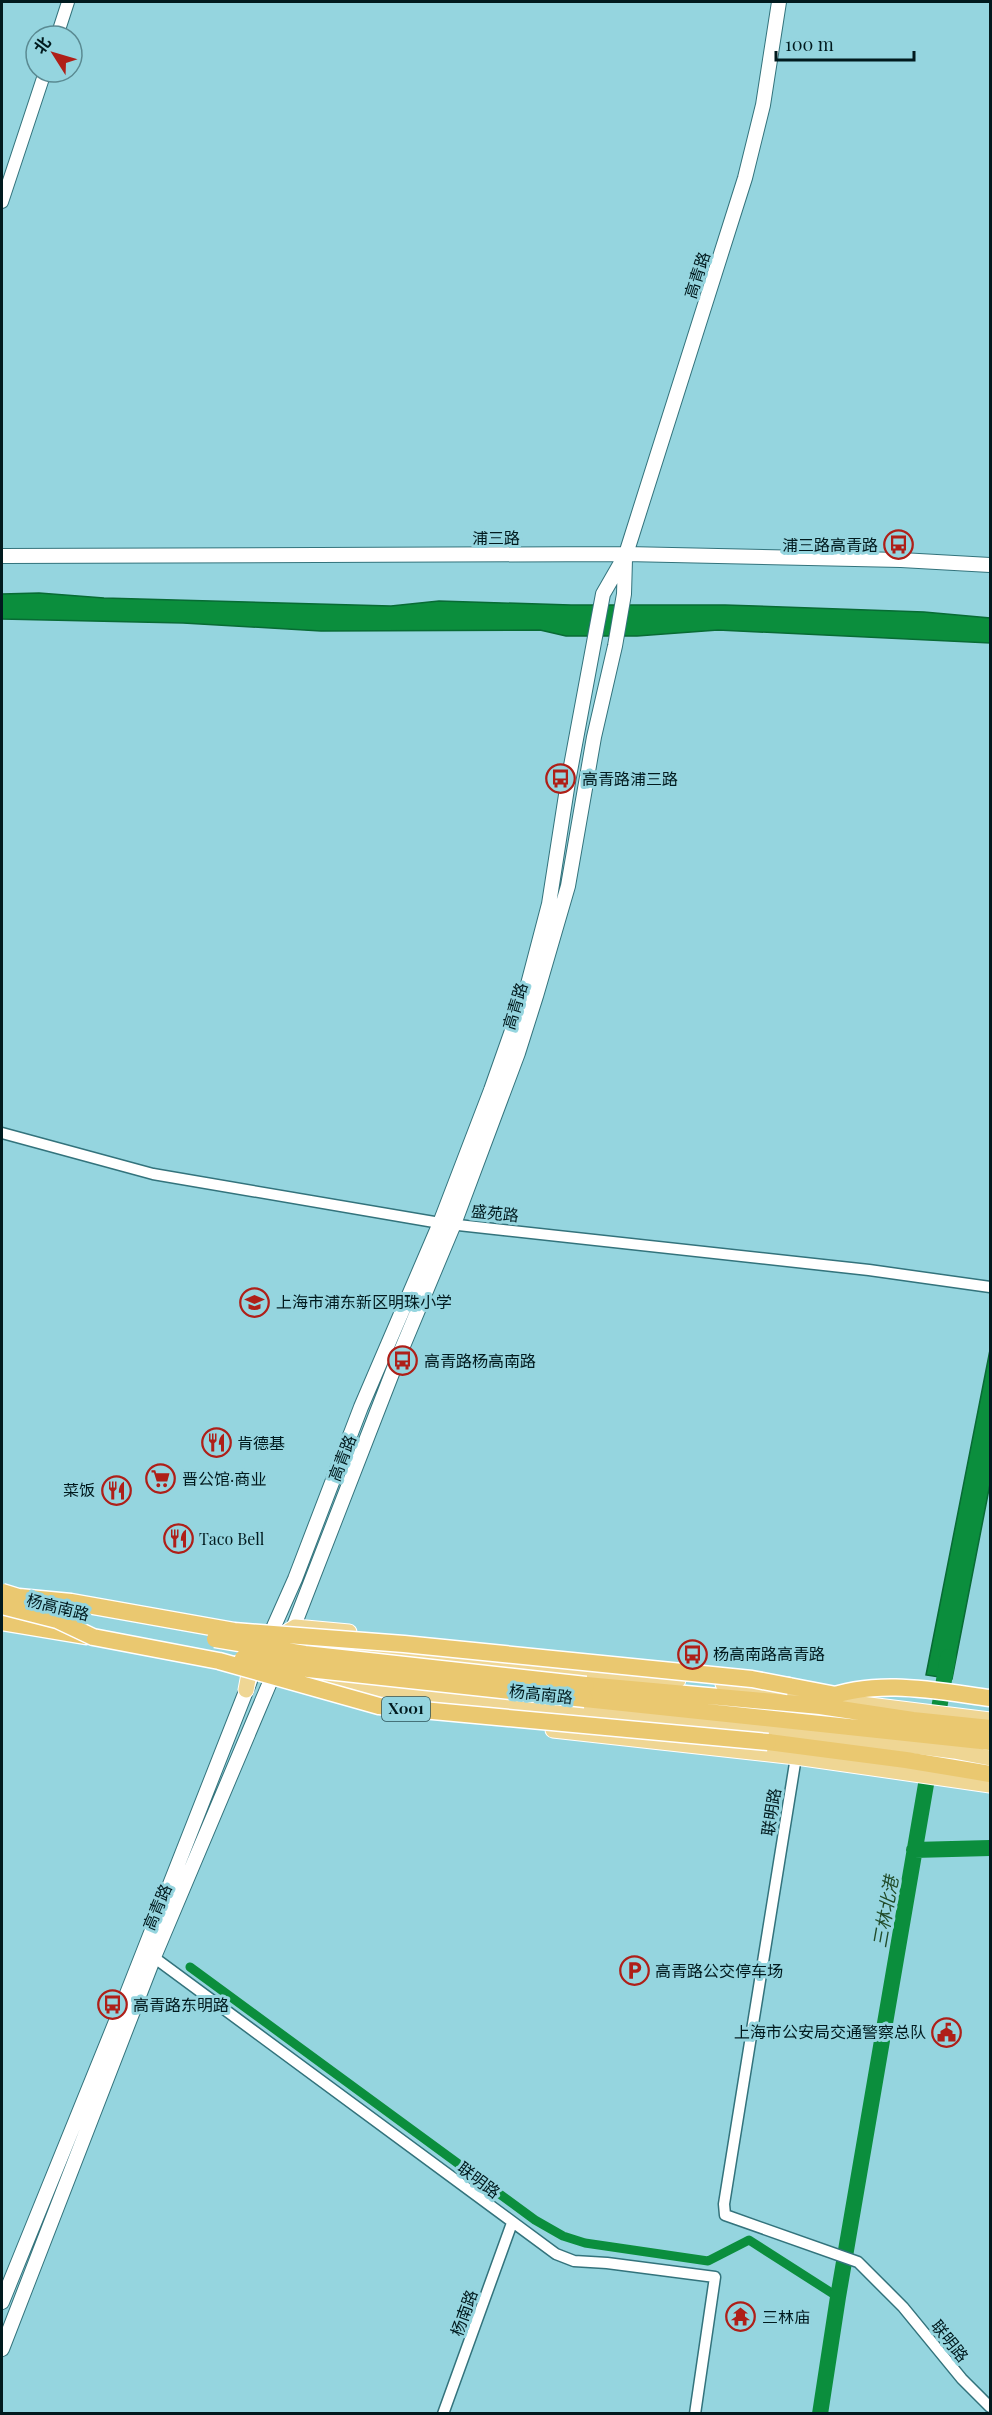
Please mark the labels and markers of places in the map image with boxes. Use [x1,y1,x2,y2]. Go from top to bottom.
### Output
bus stop icon: 浦三路高青路 [883,529,915,561]
place label: 浦三路高青路 [782,534,878,555]
bus stop icon: 高青路浦三路 [545,763,577,795]
place label: 高青路浦三路 [582,768,678,789]
school or university icon: 上海市浦东新区明珠小学 [239,1286,271,1318]
place label: 上海市浦东新区明珠小学 [276,1291,452,1312]
bus stop icon: 高青路杨高南路 [387,1345,419,1377]
place label: 高青路杨高南路 [424,1350,536,1371]
restaurant icon: 肯德基 [200,1427,232,1459]
place label: 肯德基 [237,1432,285,1453]
supermarket icon: 晋公馆·商业 [145,1463,177,1495]
place label: 晋公馆·商业 [182,1468,266,1489]
restaurant icon: 菜饭 [100,1474,132,1506]
place label: 菜饭 [63,1479,95,1500]
restaurant icon: Taco Bell [162,1523,194,1555]
place label: Taco Bell [199,1528,265,1549]
bus stop icon: 杨高南路高青路 [676,1638,708,1670]
place label: 杨高南路高青路 [713,1643,825,1664]
parking icon: 高青路公交停车场 [618,1955,650,1987]
place label: 高青路公交停车场 [655,1960,783,1981]
bus stop icon: 高青路东明路 [96,1989,128,2021]
place label: 高青路东明路 [133,1994,229,2015]
public building icon: 上海市公安局交通警察总队 [931,2016,963,2048]
place label: 上海市公安局交通警察总队 [734,2021,926,2042]
temple icon: 三林庙 [725,2301,757,2333]
place label: 三林庙 [762,2306,810,2327]

